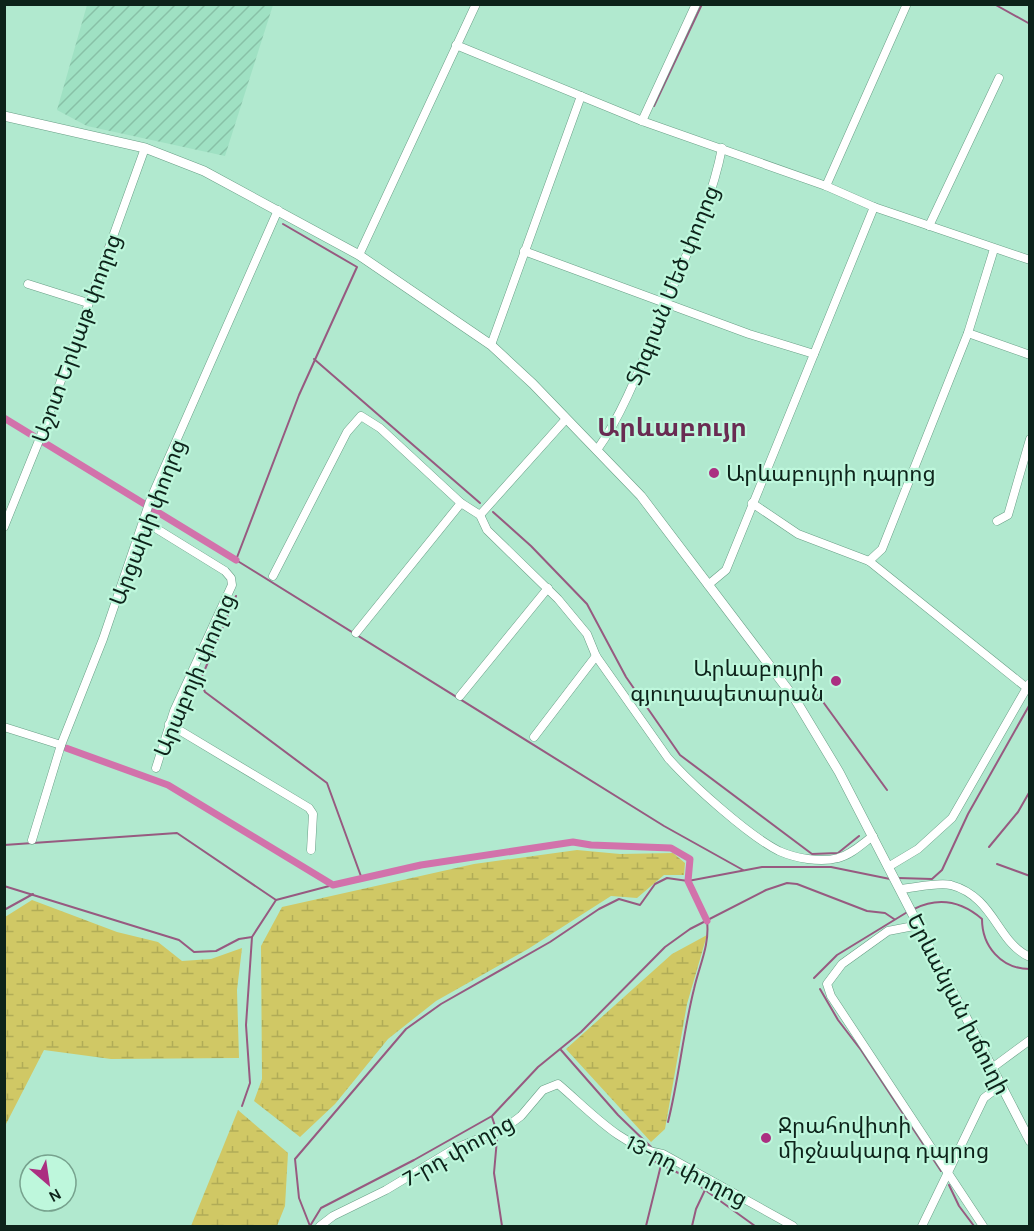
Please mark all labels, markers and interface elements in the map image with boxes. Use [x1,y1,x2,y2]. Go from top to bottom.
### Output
street label: Տիգրան Մեծ փողոց [621,182,725,389]
street label: Աշոտ Երկաթ փողոց [27,230,127,446]
district label: Արևաբույր [597,412,747,443]
street label: Արցախի փողոց [104,436,192,609]
place label: Արևաբույրի դպրոց [726,461,936,487]
marker: Արևաբույրի դպրոց [707,466,721,480]
street label: Արաբոյի փողոց [149,590,241,761]
place label: Արևաբույրի գյուղապետարան [630,656,824,707]
marker: Արևաբույրի գյուղապետարան [829,674,843,688]
street label: Երևանյան խճուղի [901,910,1015,1099]
street label: 7-րդ փողոց [398,1110,519,1192]
place label: Ջրահովիտի միջնակարգ դպրոց [778,1113,989,1164]
street label: 13-րդ փողոց [621,1129,752,1213]
marker: Ջրահովիտի միջնակարգ դպրոց [759,1131,773,1145]
north arrow [18,1153,78,1213]
text: N [45,1185,65,1207]

